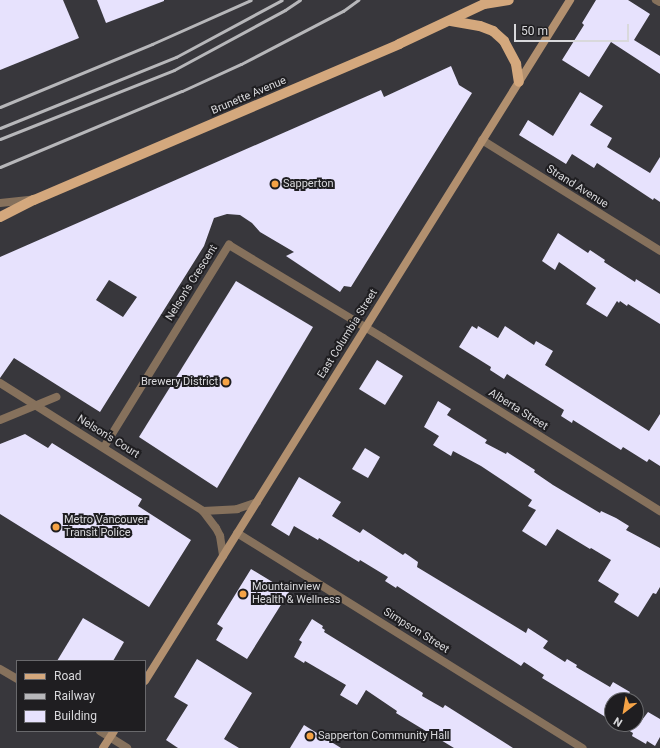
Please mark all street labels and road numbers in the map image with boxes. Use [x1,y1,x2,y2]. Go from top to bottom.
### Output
street label: Brunette Avenue [209,74,289,118]
street label: Strand Avenue [544,163,610,211]
street label: Nelson's Crescent [163,242,221,324]
street label: East Columbia Street [315,287,381,381]
street label: Alberta Street [486,387,550,433]
street label: Nelson's Court [74,413,142,461]
street label: Simpson Street [381,606,451,656]

